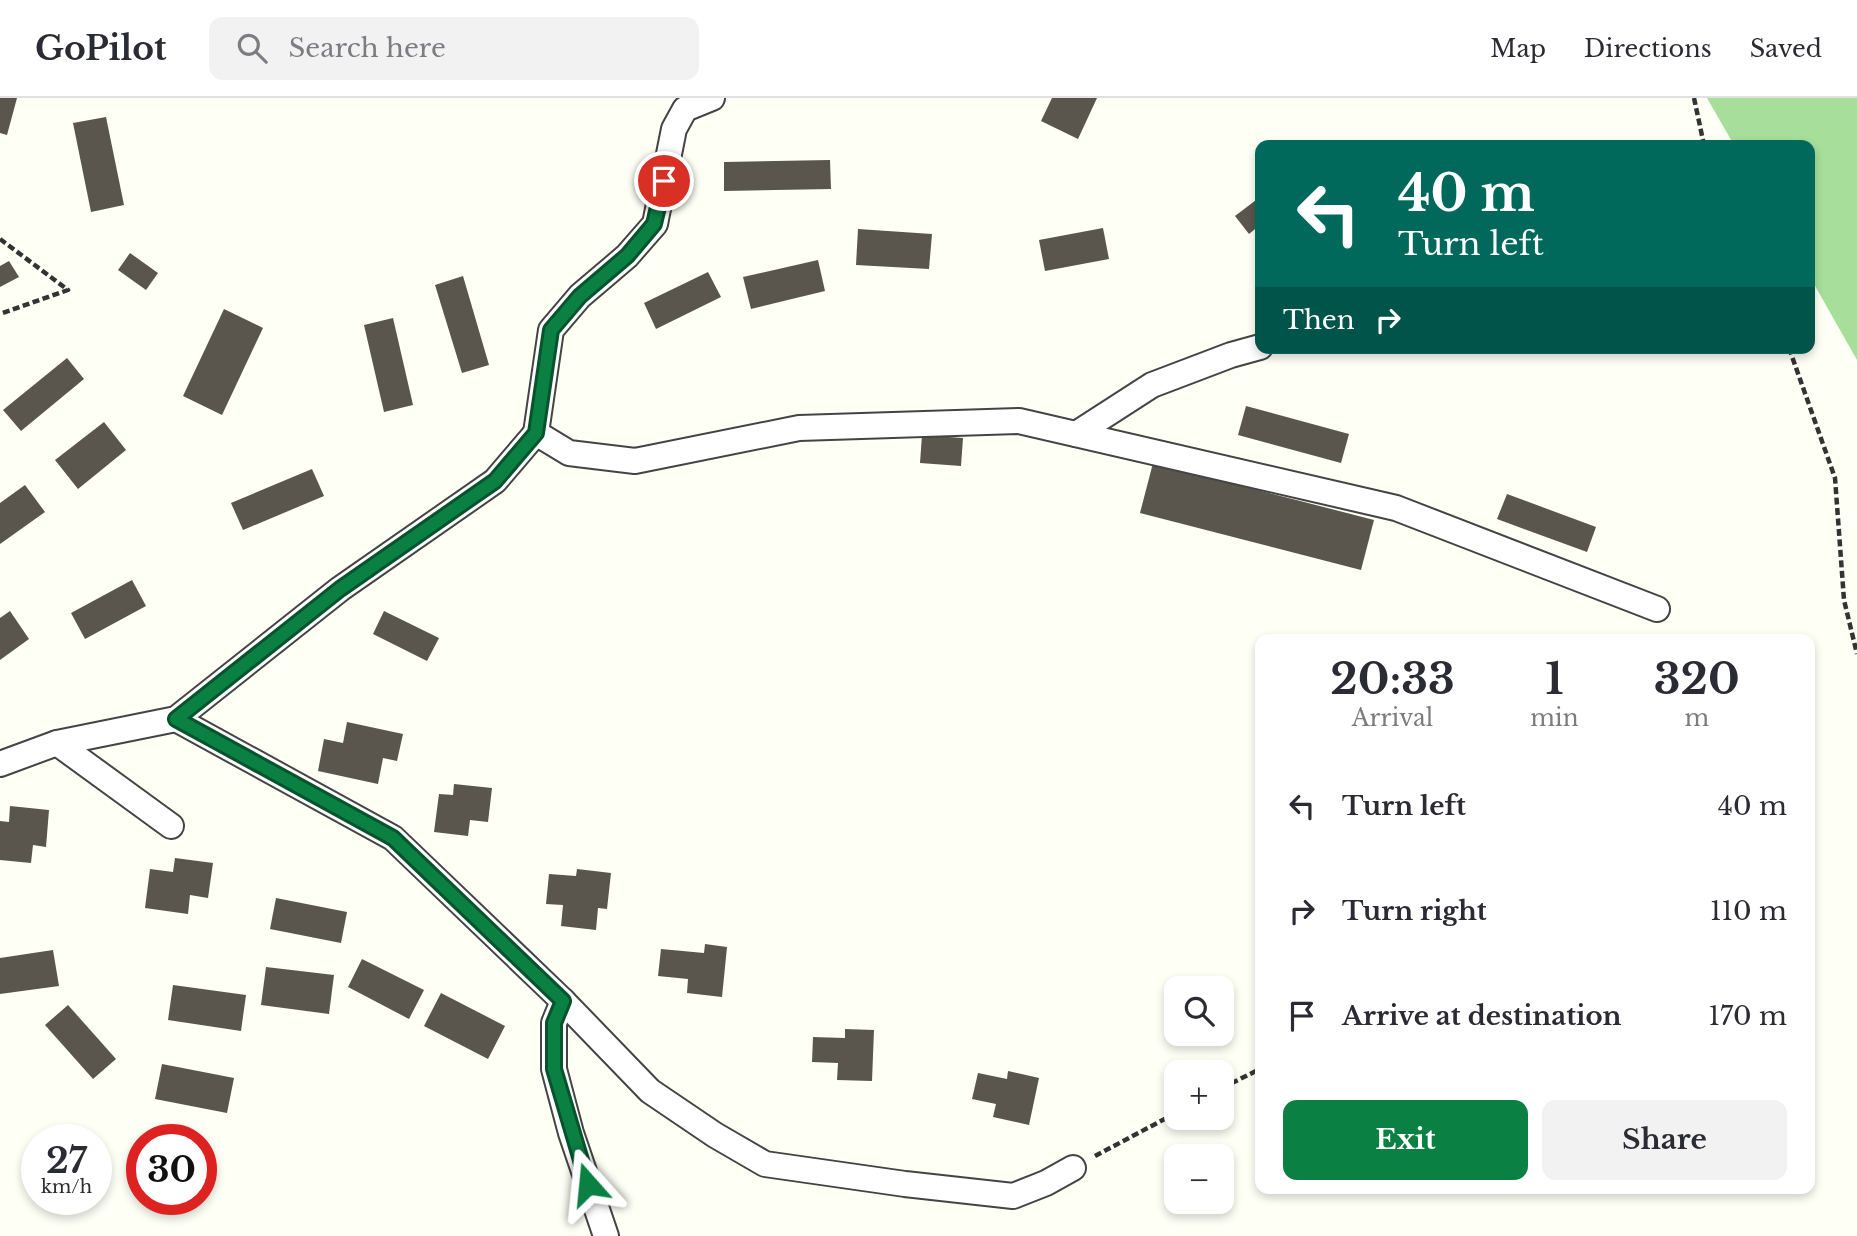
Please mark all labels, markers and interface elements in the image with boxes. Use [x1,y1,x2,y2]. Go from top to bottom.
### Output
search box [209,17,699,80]
text: GoPilot [35,28,167,69]
icon: search [233,29,271,67]
text: Search here [289,32,446,64]
text: Map [1490,34,1546,63]
text: Directions [1584,34,1712,63]
text: Saved [1750,34,1822,63]
pin [634,151,694,211]
icon: arrive [645,162,683,200]
text: 40 m [1398,163,1535,224]
icon: left [1283,168,1374,259]
text: Turn left [1398,224,1544,264]
icon: right [1369,301,1407,339]
text: Then [1283,304,1355,336]
text: 20:33 [1330,653,1455,705]
text: 1 [1545,653,1564,705]
text: 320 [1654,653,1740,705]
text: Arrival [1352,704,1433,732]
text: min [1530,704,1579,732]
text: m [1684,704,1709,732]
icon: left [1283,787,1321,825]
text: Turn left [1342,790,1466,822]
text: 40 m [1718,790,1787,822]
icon: right [1283,892,1321,930]
text: Turn right [1342,895,1487,927]
text: 110 m [1710,895,1787,927]
map controls [1164,976,1234,1214]
button: search [1164,976,1234,1046]
icon: arrive [1283,997,1321,1035]
text: Arrive at destination [1342,1000,1622,1032]
text: 170 m [1708,1000,1787,1032]
button: + [1164,1060,1234,1130]
button: Exit [1283,1100,1528,1180]
button: Share [1542,1100,1787,1180]
speed limit sign: 30 [126,1124,217,1215]
text: 27 [46,1139,87,1182]
button: − [1164,1144,1234,1214]
position arrow [551,1147,625,1221]
text: km/h [41,1176,92,1198]

